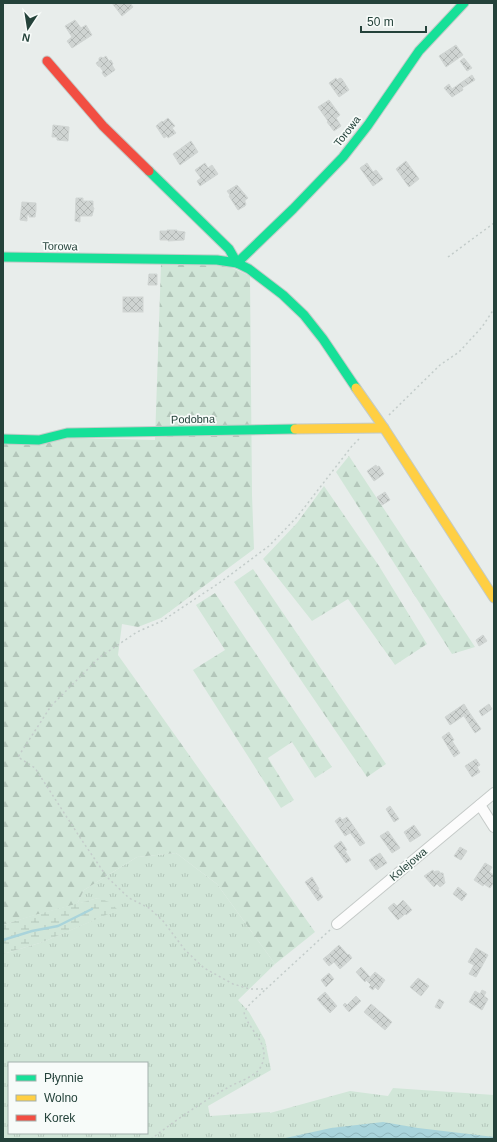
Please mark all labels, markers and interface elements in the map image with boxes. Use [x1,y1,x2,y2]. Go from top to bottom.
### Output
north arrow [8,8,48,48]
scale bar [361,8,426,34]
text: 50 m [367,15,394,29]
text: N [21,31,31,44]
street label: Torowa [331,113,363,149]
street label: Torowa [42,240,79,252]
street label: Podobna [171,413,216,425]
street label: Kolejowa [387,844,430,883]
legend [8,1062,148,1134]
text: Płynnie [44,1071,84,1085]
text: Wolno [44,1091,78,1105]
text: Korek [44,1111,76,1125]

